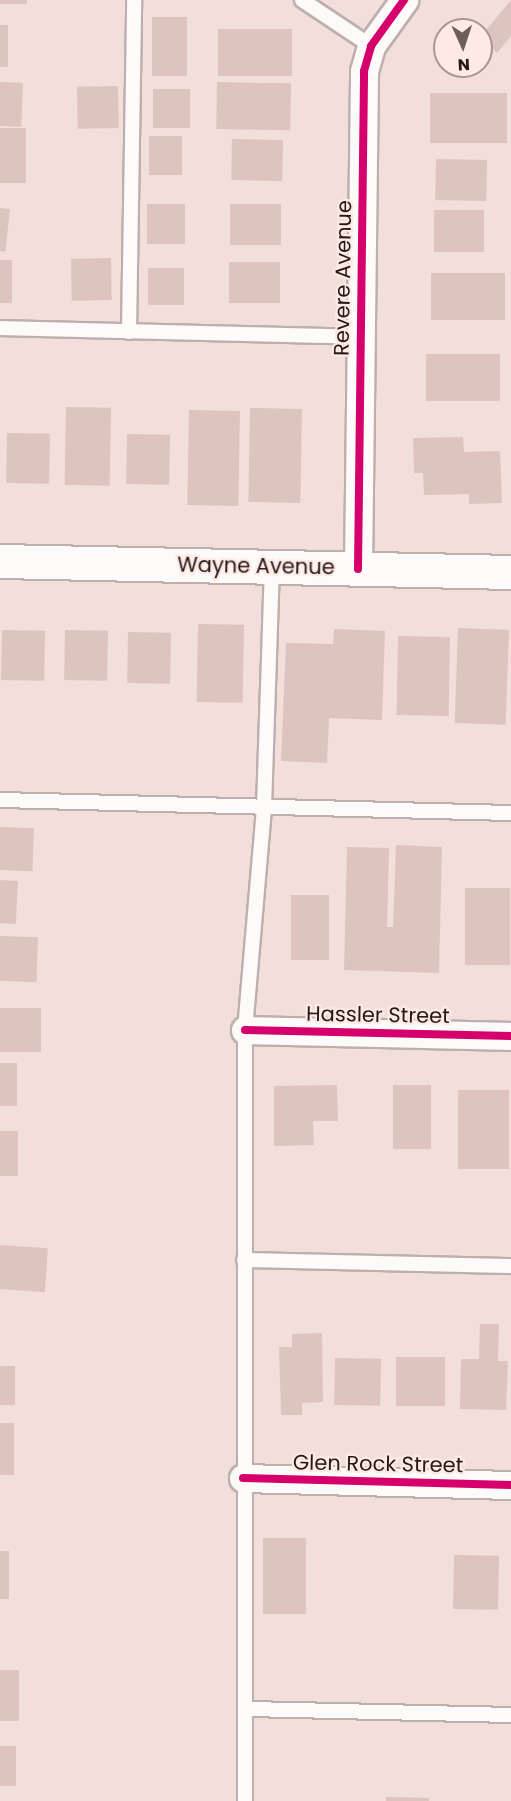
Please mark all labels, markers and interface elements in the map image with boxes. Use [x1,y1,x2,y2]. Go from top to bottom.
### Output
north arrow [433,18,493,78]
text: N [457,53,470,76]
street label: Revere Avenue [329,200,357,356]
street label: Wayne Avenue [177,552,335,580]
street label: Hassler Street [306,1001,450,1029]
street label: Glen Rock Street [293,1450,463,1478]

